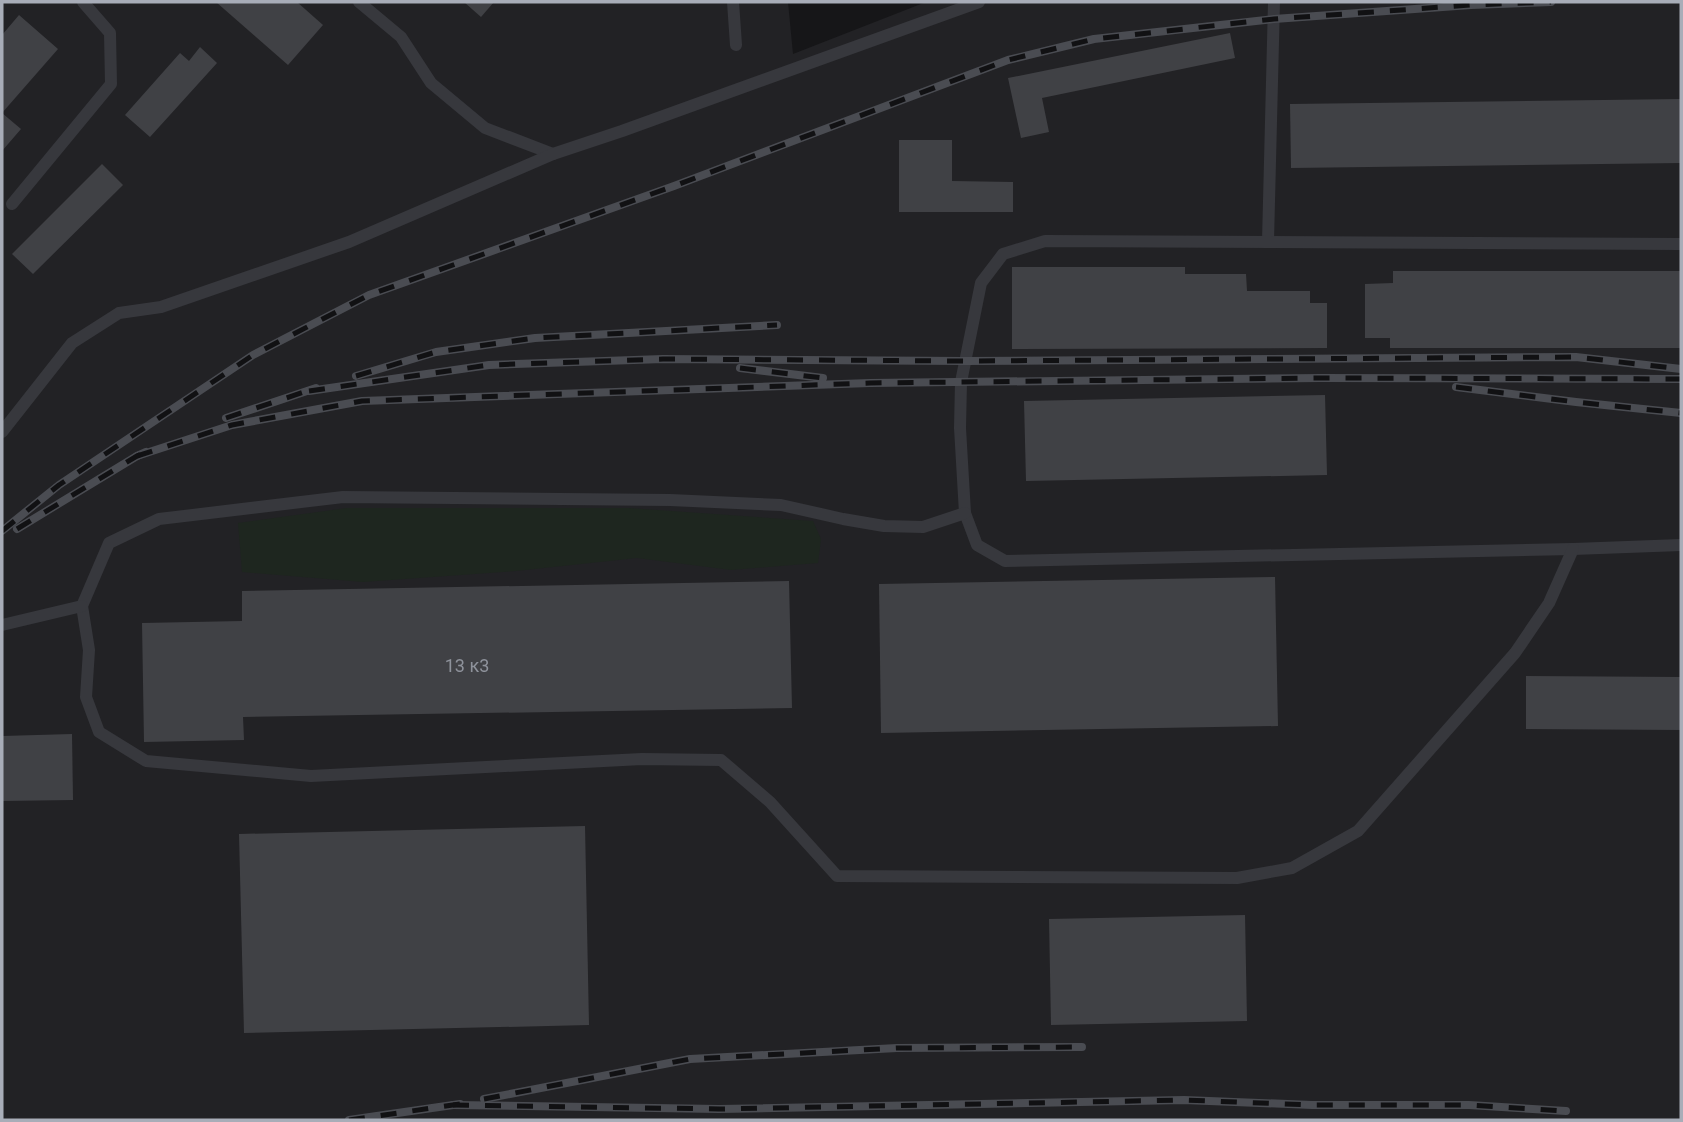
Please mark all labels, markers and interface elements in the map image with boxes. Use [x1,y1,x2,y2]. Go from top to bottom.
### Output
house number: 13 к3 [445,655,489,676]

